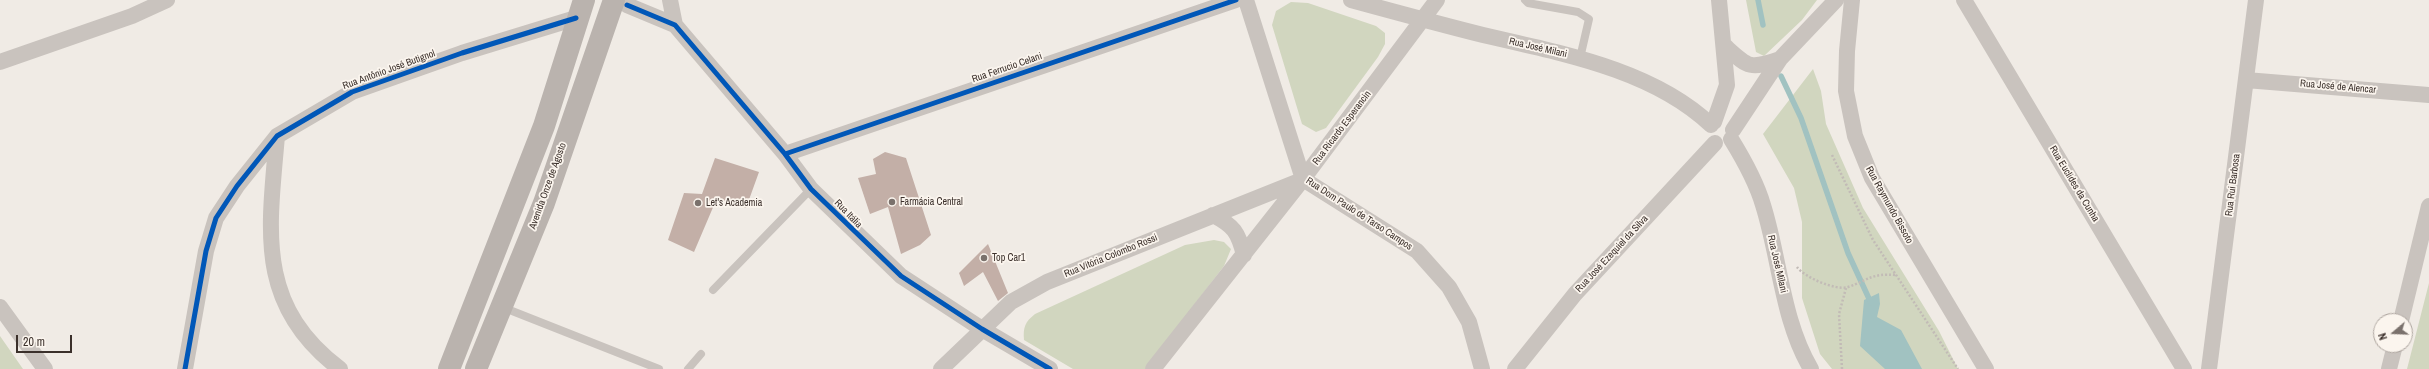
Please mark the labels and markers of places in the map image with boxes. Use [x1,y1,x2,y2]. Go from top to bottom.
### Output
place label: Farmácia Central [900,196,963,208]
place label: Let's Academia [706,197,762,209]
marker: Farmácia Central [887,197,897,207]
marker: Let's Academia [693,198,703,208]
place label: Top Car1 [992,252,1025,264]
marker: Top Car1 [979,253,989,263]

